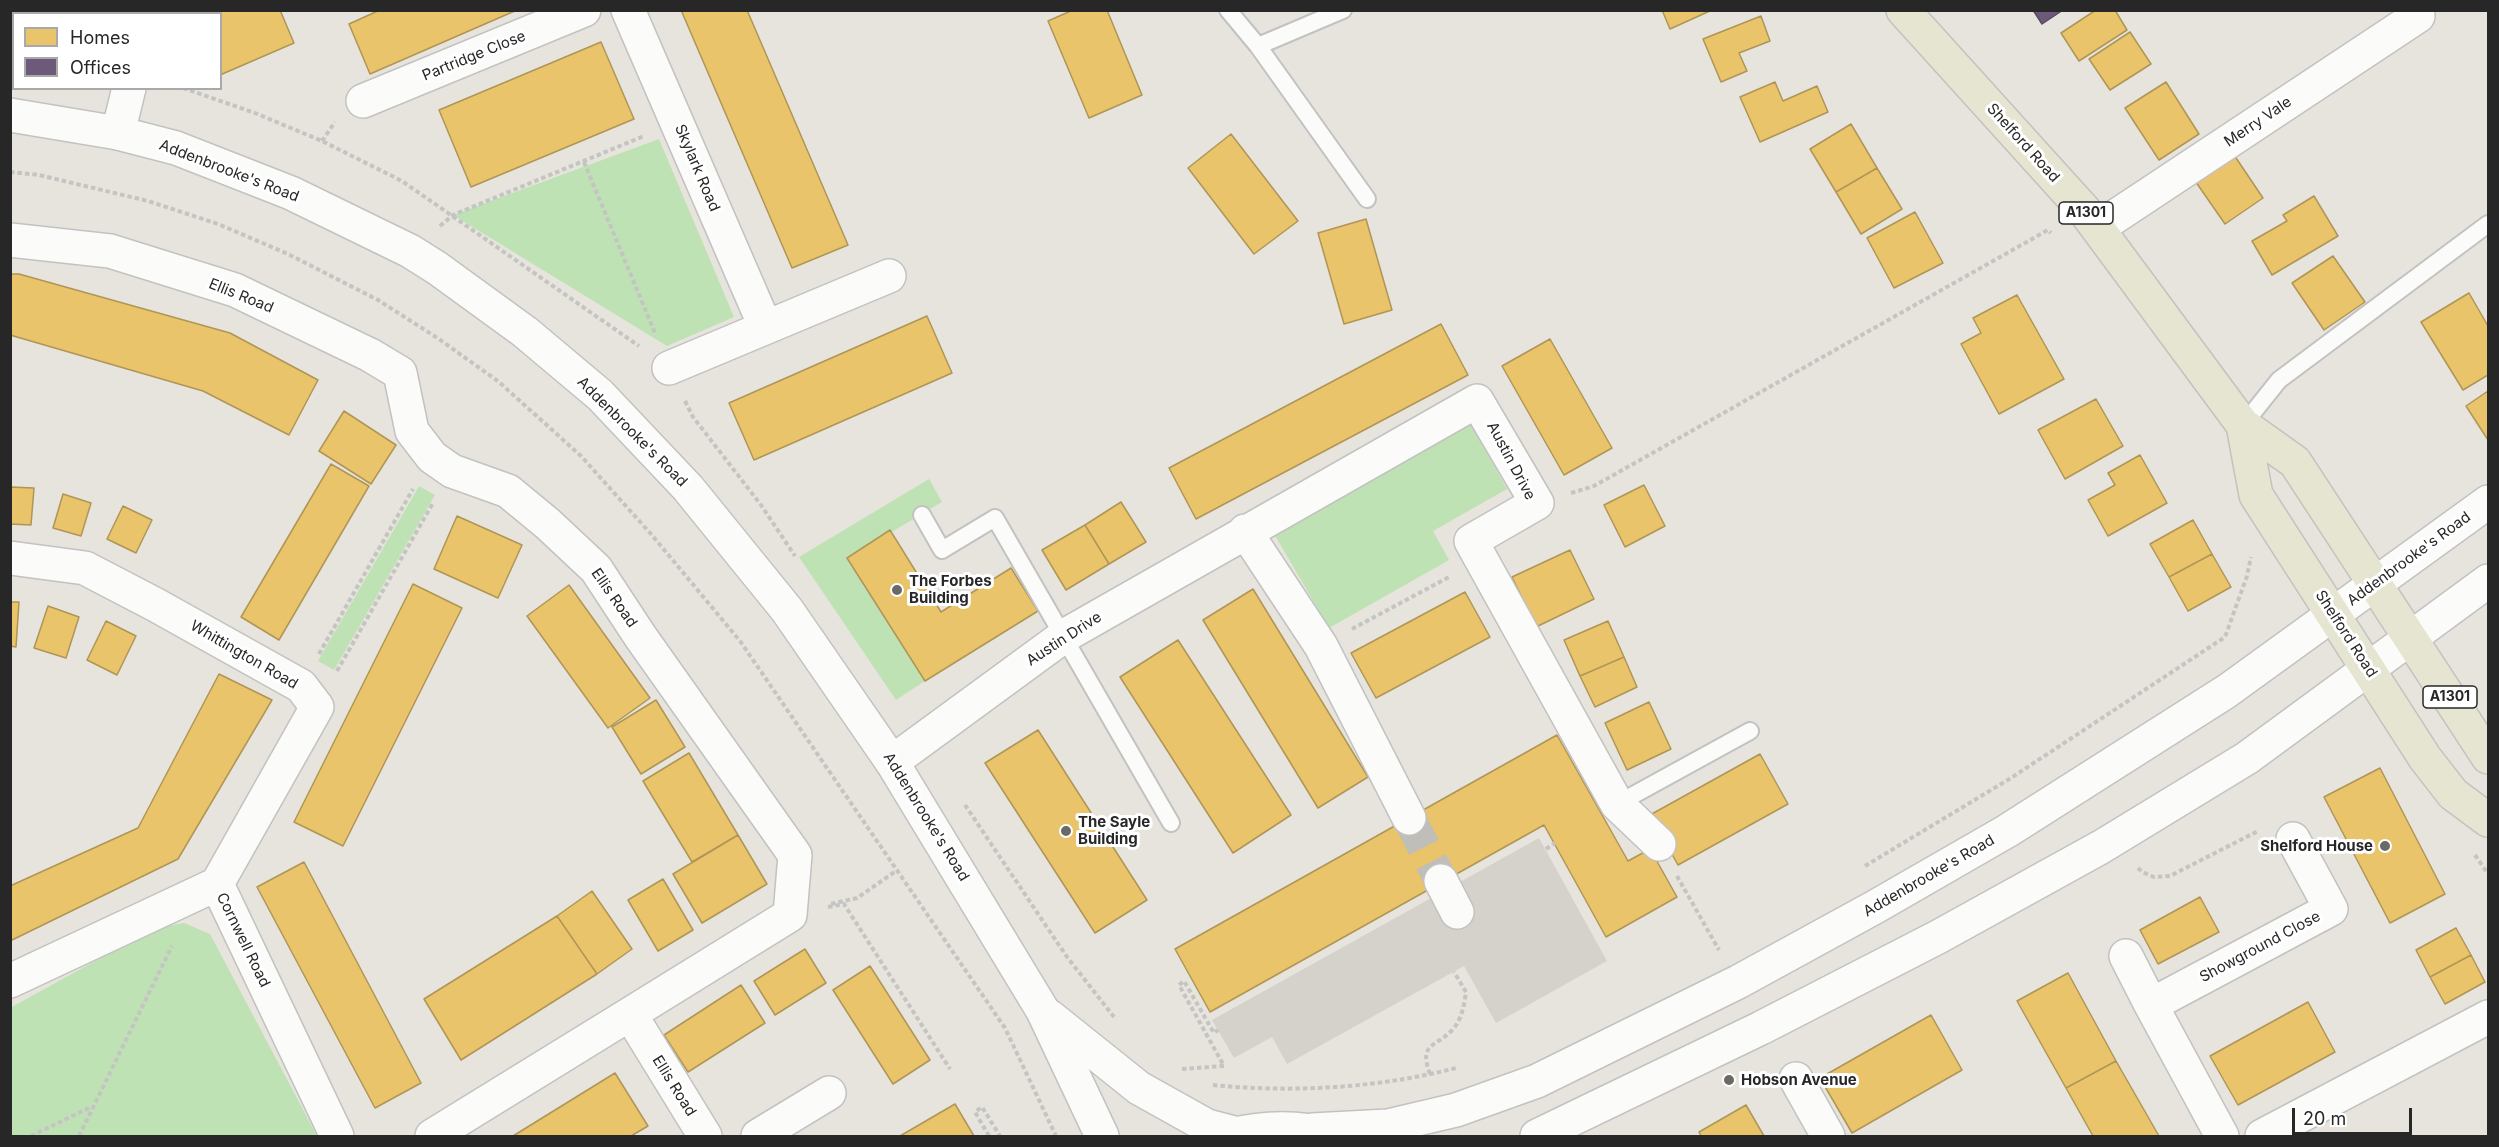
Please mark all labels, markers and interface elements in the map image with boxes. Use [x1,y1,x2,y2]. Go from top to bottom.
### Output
legend [12,12,222,90]
text: Homes [70,27,130,48]
street label: Partridge Close [420,27,528,85]
text: Offices [70,57,131,78]
street label: Merry Vale [2221,93,2295,151]
street label: Shelford Road [1983,100,2063,186]
street label: Skylark Road [671,122,723,214]
street label: Addenbrooke's Road [157,136,301,206]
road number: A1301 [2059,202,2113,224]
street label: Ellis Road [206,275,276,317]
street label: Addenbrooke's Road [573,373,691,491]
street label: Austin Drive [1483,419,1539,503]
street label: Addenbrooke's Road [2344,508,2474,610]
street label: Ellis Road [587,565,641,631]
place label: The Forbes Building [909,572,992,607]
marker: The Forbes Building [890,583,904,597]
street label: Shelford Road [2311,587,2381,681]
street label: Austin Drive [1023,608,1105,670]
street label: Whittington Road [187,617,301,693]
road number: A1301 [2423,686,2477,708]
street label: Addenbrooke's Road [879,749,973,885]
place label: The Sayle Building [1078,813,1150,848]
marker: The Sayle Building [1059,824,1073,838]
street label: Addenbrooke's Road [1860,831,1998,921]
place label: Shelford House [2260,837,2373,855]
marker: Shelford House [2378,839,2392,853]
street label: Cornwell Road [212,890,274,990]
street label: Showground Close [2197,908,2323,986]
street label: Ellis Road [648,1052,700,1120]
place label: Hobson Avenue [1741,1071,1857,1089]
marker: Hobson Avenue [1722,1073,1736,1087]
scale bar [2295,1096,2415,1134]
text: 20 m [2303,1108,2346,1129]

